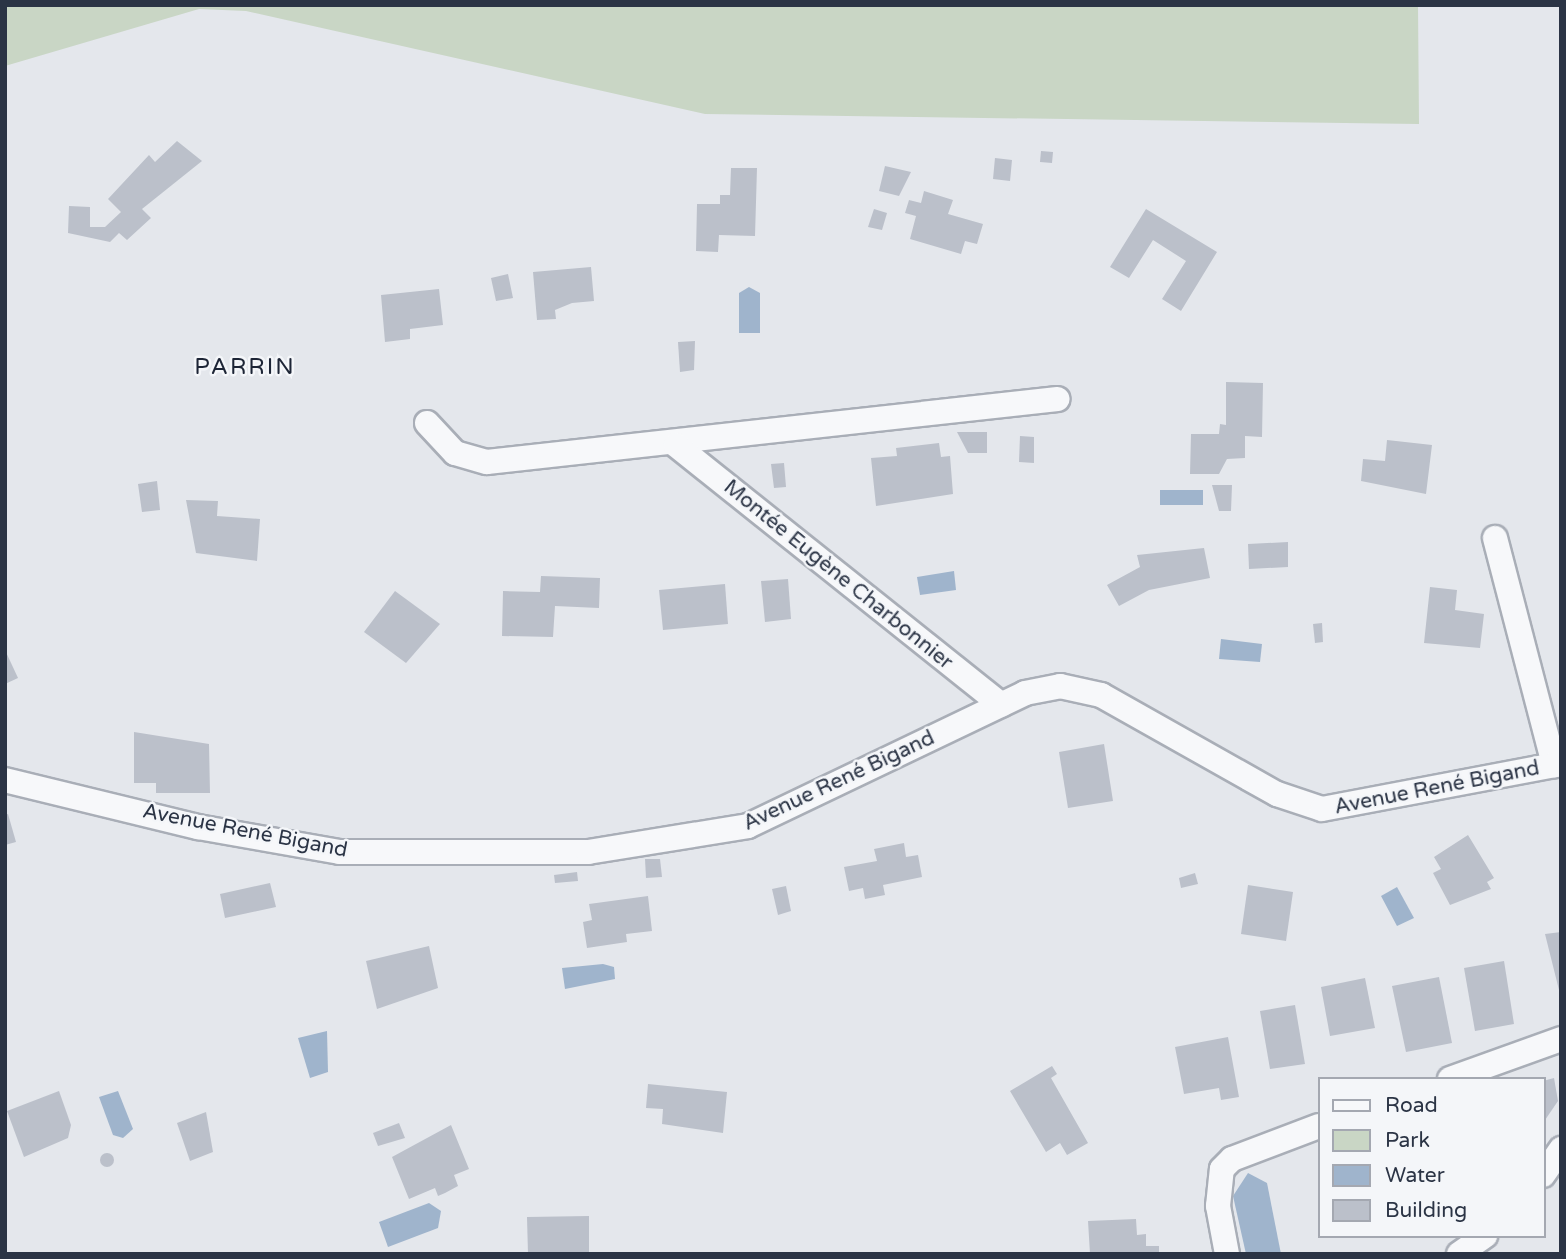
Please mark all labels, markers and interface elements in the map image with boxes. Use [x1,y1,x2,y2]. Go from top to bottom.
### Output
district label: PARRIN [195,353,295,381]
street label: Montée Eugène Charbonnier [718,475,958,675]
street label: Avenue René Bigand [739,726,939,836]
street label: Avenue René Bigand [1332,756,1542,820]
street label: Avenue René Bigand [140,799,350,863]
legend [1318,1077,1545,1238]
text: Road [1385,1093,1438,1118]
text: Park [1385,1128,1430,1153]
text: Water [1385,1163,1445,1188]
text: Building [1385,1198,1467,1223]

